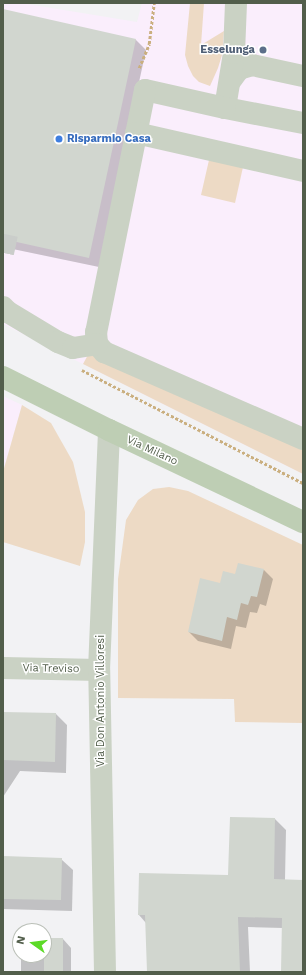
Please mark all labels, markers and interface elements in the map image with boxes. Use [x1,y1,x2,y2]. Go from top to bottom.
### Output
place label: Esselunga [200,43,255,57]
marker: Esselunga [258,45,268,55]
place label: Risparmio Casa [67,132,151,146]
marker: Risparmio Casa [54,134,64,144]
street label: Via Milano [124,433,180,469]
street label: Via Don Antonio Villoresi [94,634,108,768]
street label: Via Treviso [22,662,80,676]
north arrow [12,923,52,963]
text: N [14,935,28,946]

